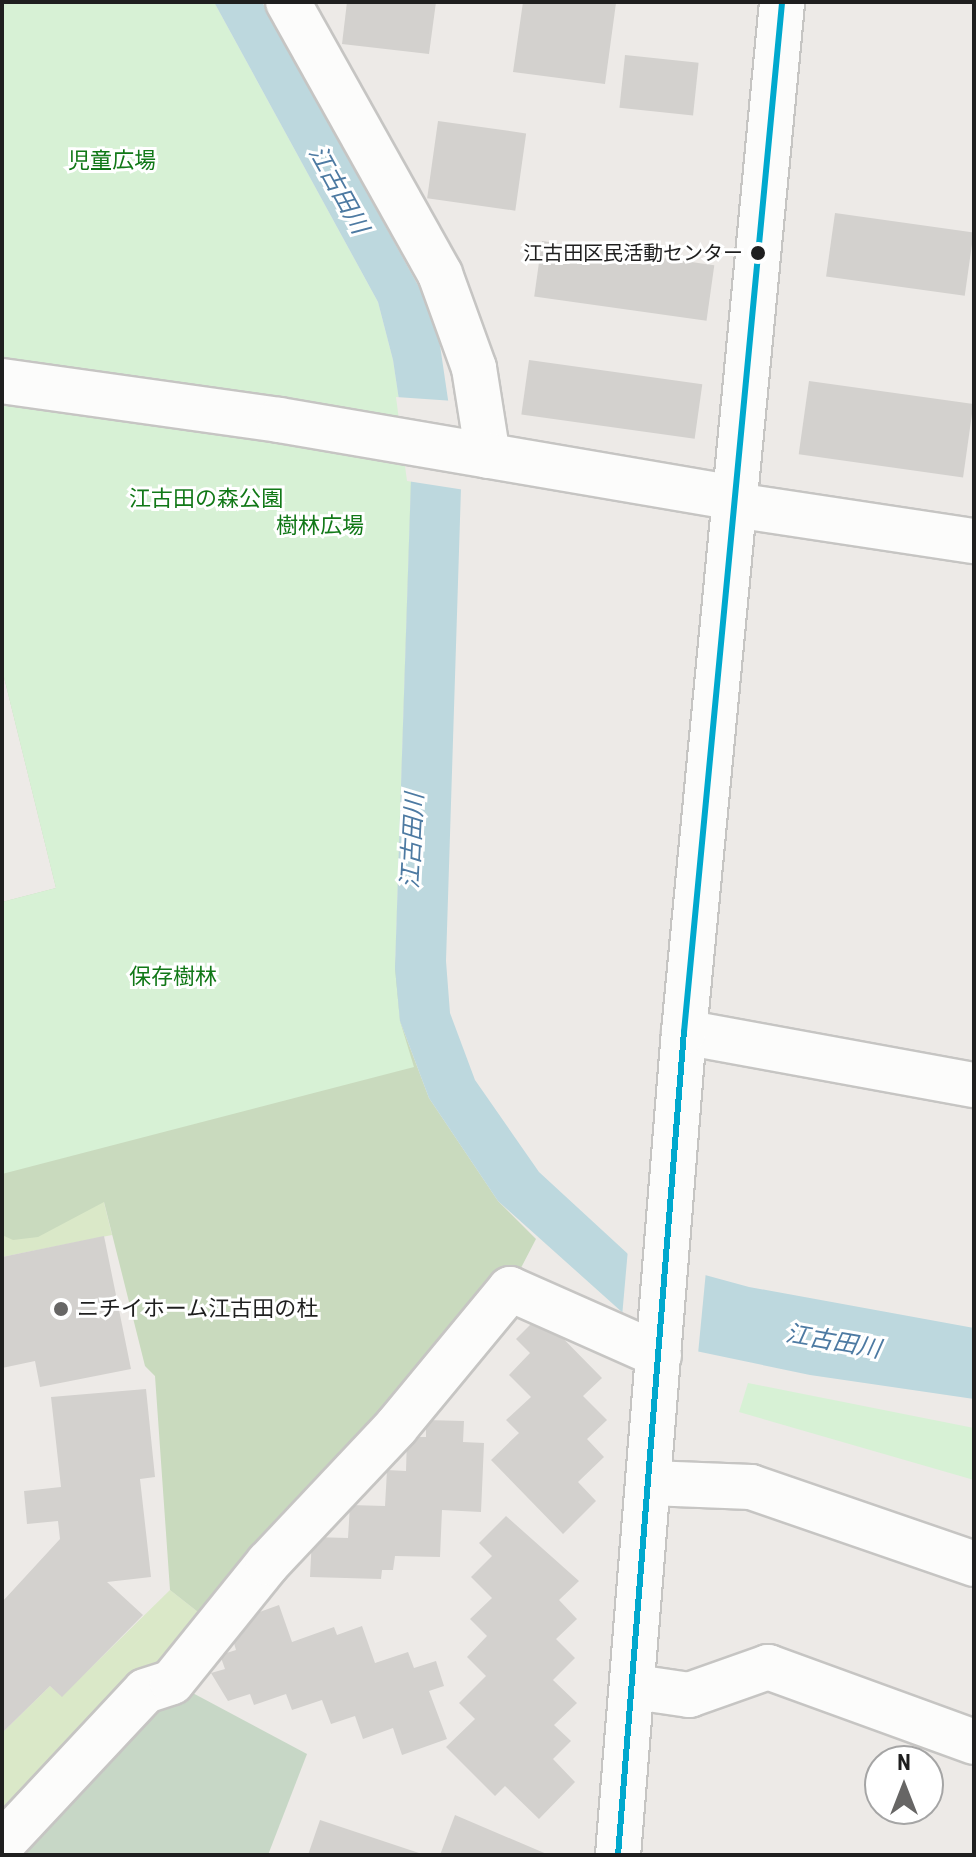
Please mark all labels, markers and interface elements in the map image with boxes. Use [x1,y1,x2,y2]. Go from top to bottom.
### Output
water label: 江古田川 [302,141,374,239]
park label: 児童広場 [68,148,156,174]
place label: 江古田区民活動センター [523,241,743,265]
marker: 江古田区民活動センター [750,245,766,261]
park label: 江古田の森公園 [129,486,283,512]
park label: 樹林広場 [276,513,364,539]
water label: 江古田川 [396,792,430,890]
park label: 保存樹林 [129,964,217,990]
place label: ニチイホーム江古田の杜 [77,1296,319,1322]
marker: ニチイホーム江古田の杜 [52,1300,70,1318]
water label: 江古田川 [783,1319,883,1365]
north arrow [864,1745,944,1825]
text: N [897,1750,911,1775]

